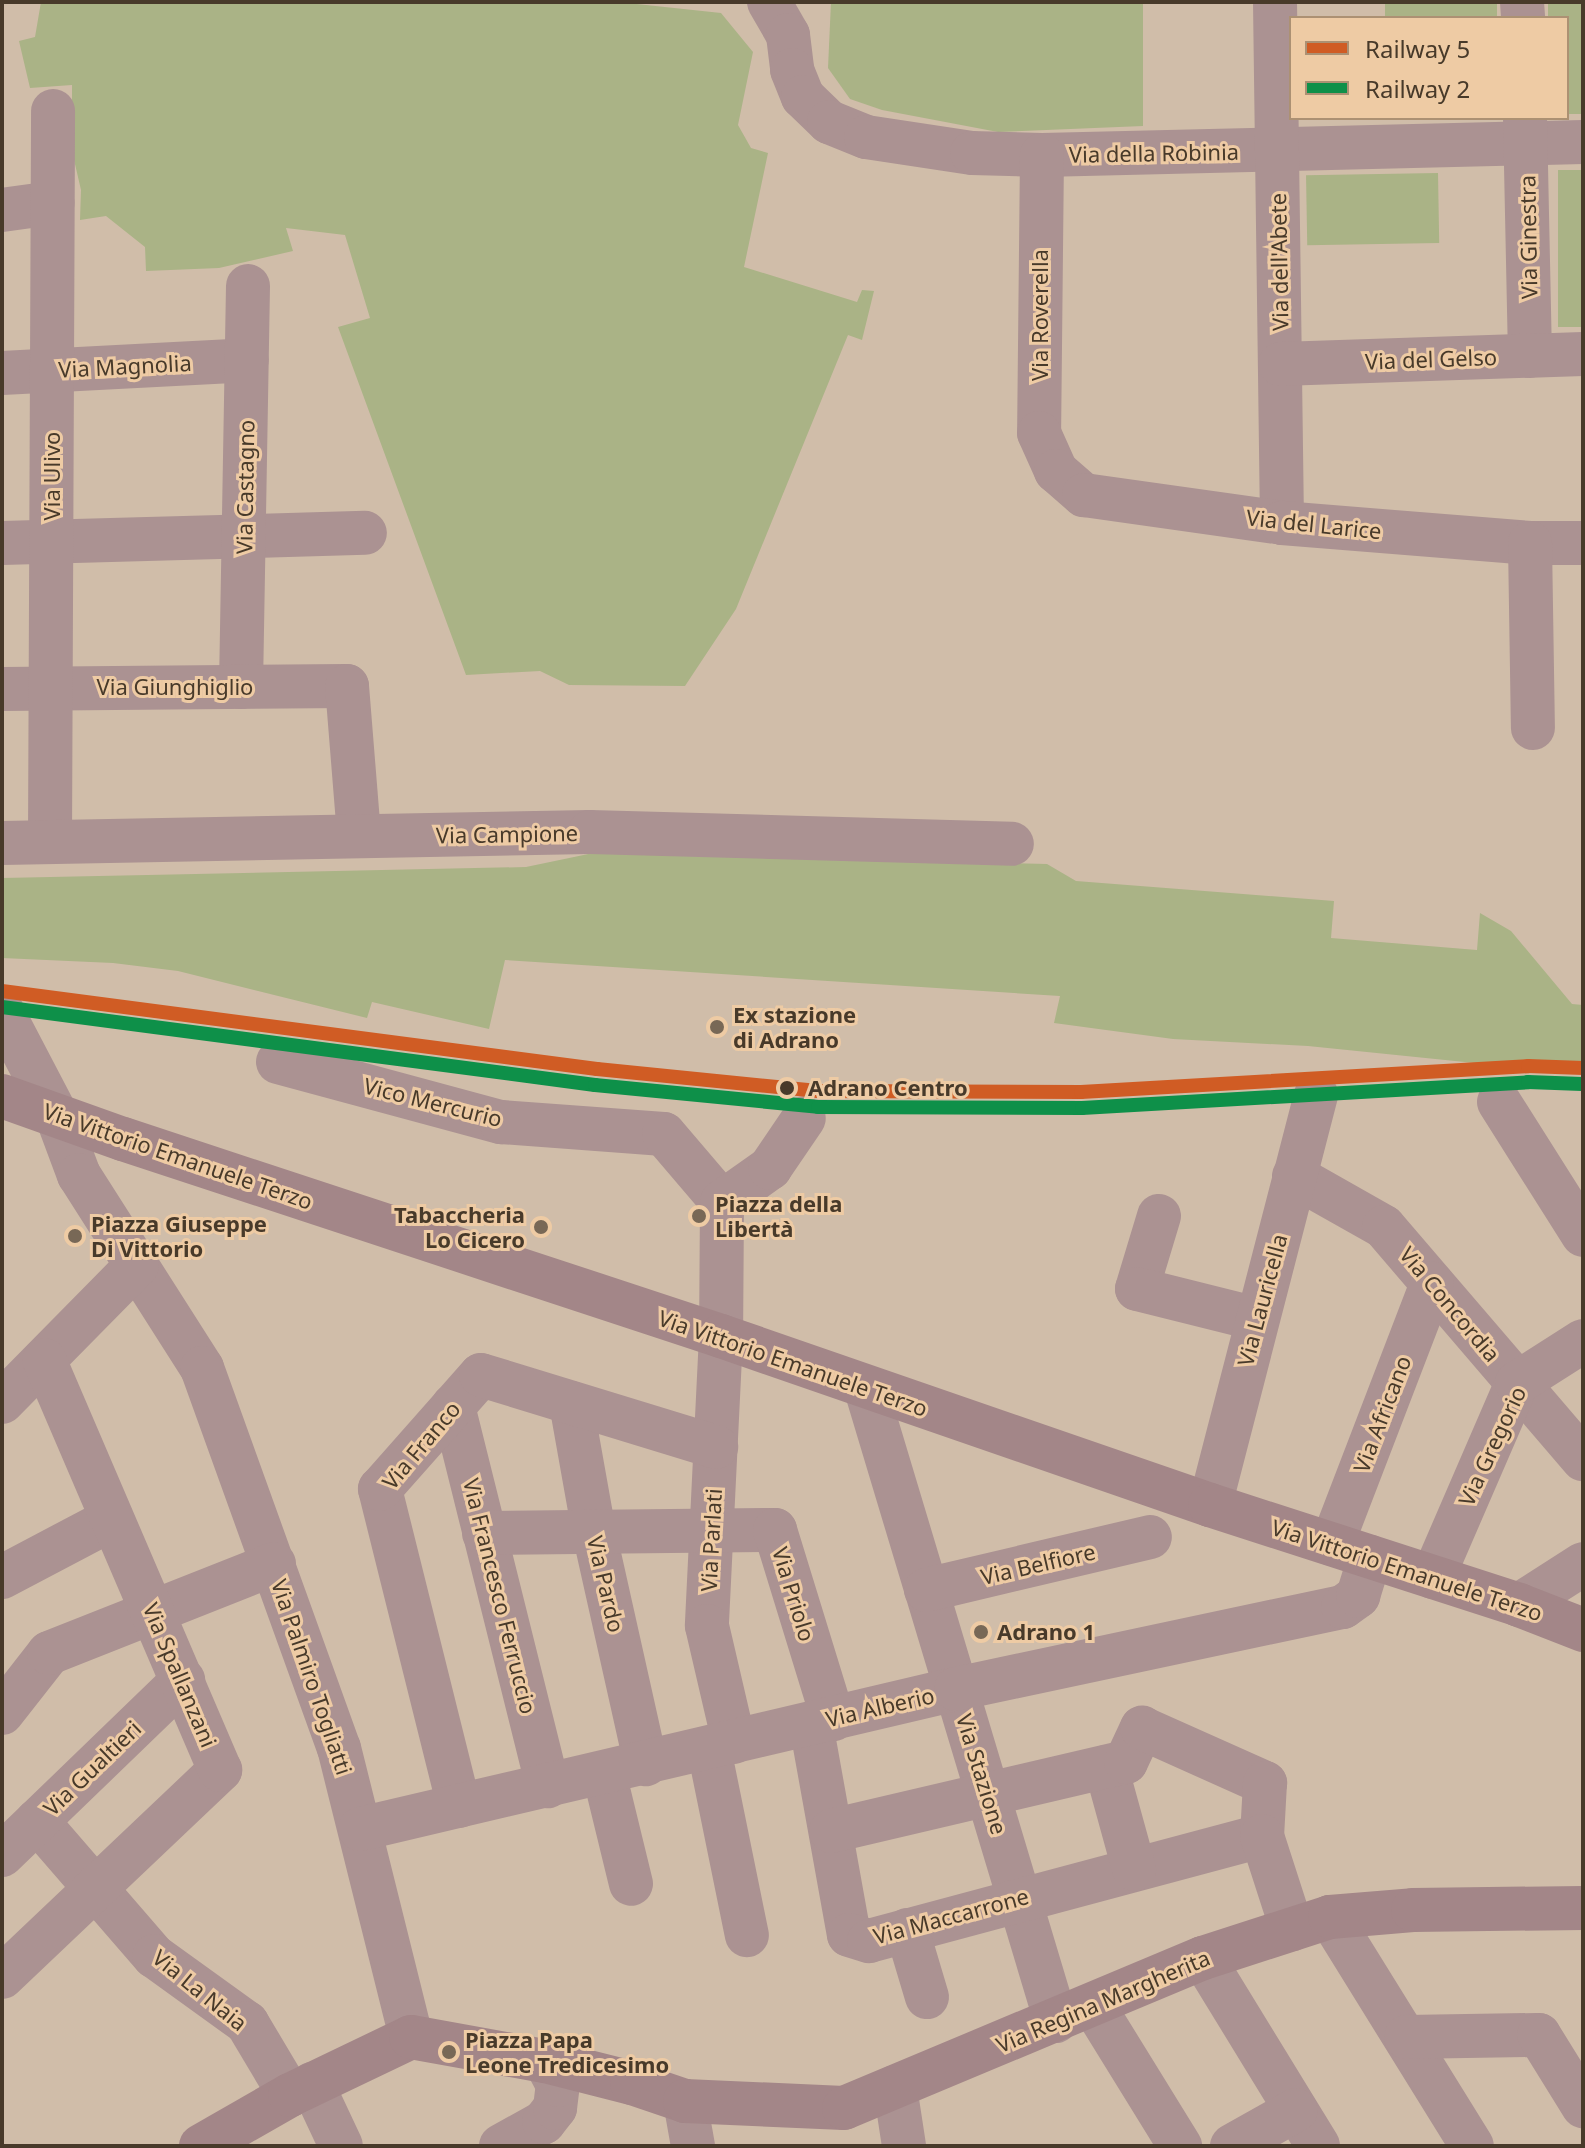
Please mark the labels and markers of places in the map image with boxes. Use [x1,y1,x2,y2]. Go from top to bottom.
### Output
place label: Ex stazione di Adrano [733,1001,856,1052]
marker: Ex stazione di Adrano [708,1018,726,1036]
marker: Adrano Centro [773,1074,801,1102]
place label: Adrano Centro [808,1075,968,1101]
place label: Piazza della Libertà [715,1190,842,1242]
place label: Tabaccheria Lo Cicero [394,1201,525,1252]
marker: Piazza della Libertà [690,1207,708,1225]
place label: Piazza Giuseppe Di Vittorio [91,1210,267,1262]
marker: Tabaccheria Lo Cicero [532,1218,550,1236]
marker: Piazza Giuseppe Di Vittorio [66,1227,84,1245]
place label: Adrano 1 [997,1619,1095,1645]
marker: Adrano 1 [972,1623,990,1641]
place label: Piazza Papa Leone Tredicesimo [465,2026,669,2078]
marker: Piazza Papa Leone Tredicesimo [440,2043,458,2061]

